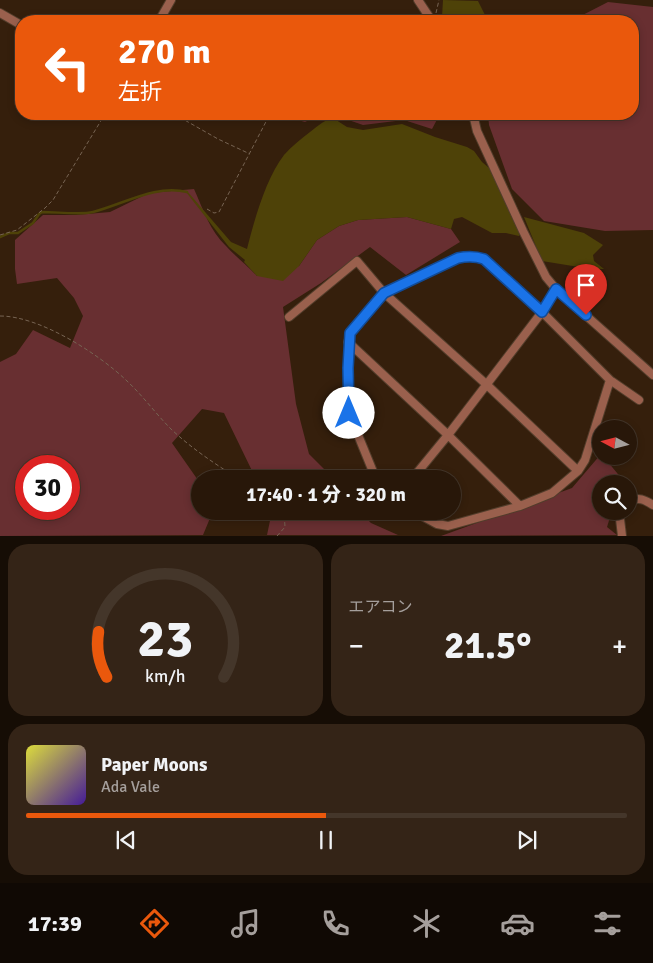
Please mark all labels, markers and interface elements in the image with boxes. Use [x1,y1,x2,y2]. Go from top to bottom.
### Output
text: 270 m [118,30,211,73]
icon: left [35,35,100,100]
text: 左折 [118,78,162,105]
pin [565,264,607,315]
icon: arrive [572,271,600,299]
position arrow [322,386,374,438]
north arrow [592,420,638,465]
map controls [592,420,637,520]
speed limit sign: 30 [15,455,80,520]
button: search [592,475,637,520]
text: 17:40 · 1 分 · 320 m [246,483,406,507]
text: エアコン [349,597,413,617]
text: 23 [137,607,193,671]
text: 21.5° [444,622,532,669]
text: − [349,629,364,663]
text: + [612,629,627,663]
text: km/h [145,665,185,687]
text: Paper Moons [101,753,207,777]
text: Ada Vale [101,777,160,797]
icon: previous [112,826,140,854]
icon: pause [312,826,340,854]
icon: next [513,826,541,854]
icon: directions [137,906,172,941]
icon: music [228,906,263,941]
icon: phone [318,906,353,941]
icon: climate [409,906,444,941]
icon: car [500,906,535,941]
icon: filters [590,906,625,941]
text: 17:39 [28,910,82,937]

